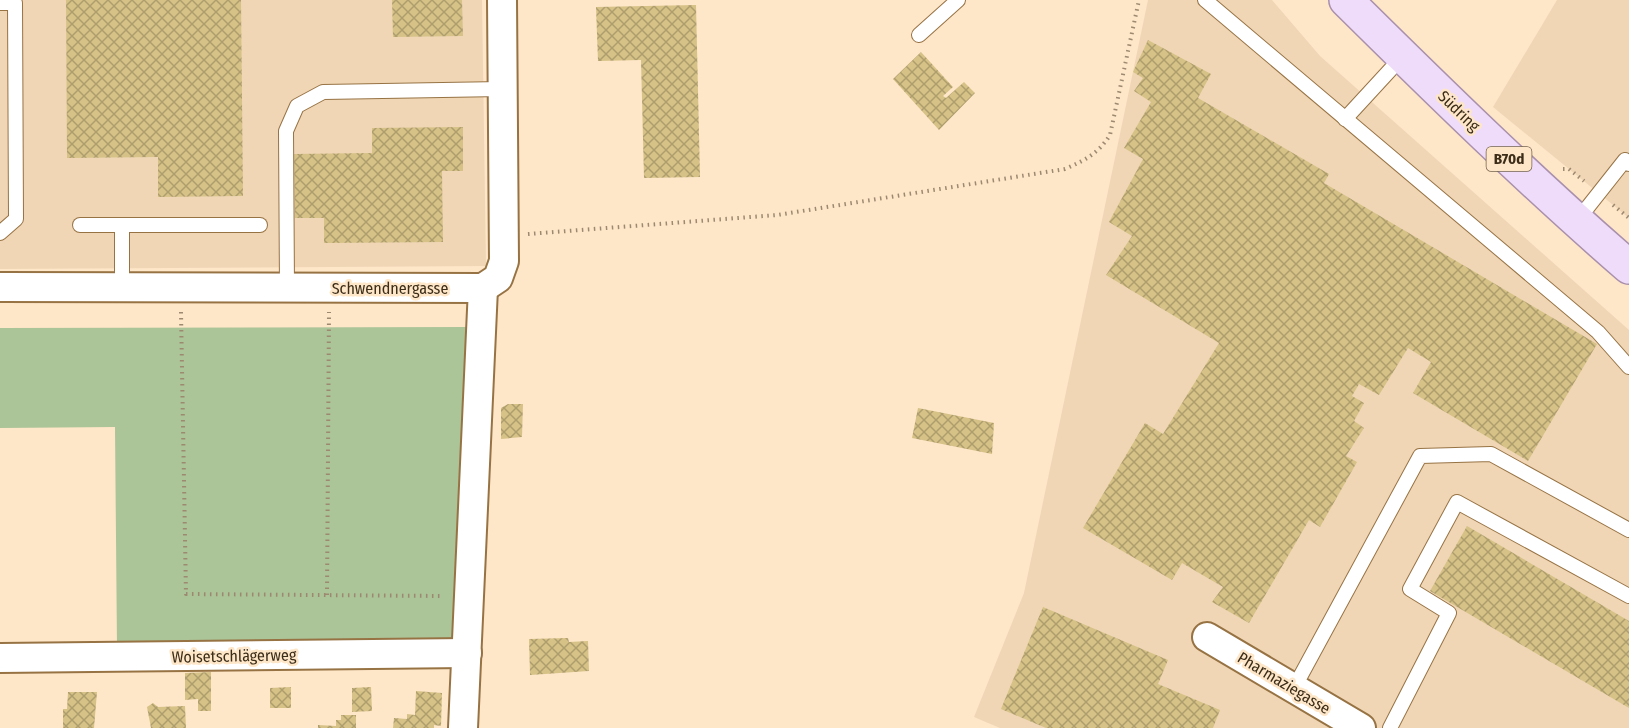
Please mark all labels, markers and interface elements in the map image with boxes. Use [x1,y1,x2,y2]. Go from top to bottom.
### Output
street label: Südring [1434,87,1484,136]
road number: B70d [1486,147,1532,171]
street label: Schwendnergasse [332,279,448,298]
street label: Woisetschlägerweg [171,645,297,667]
street label: Pharmaziegasse [1234,648,1334,718]

